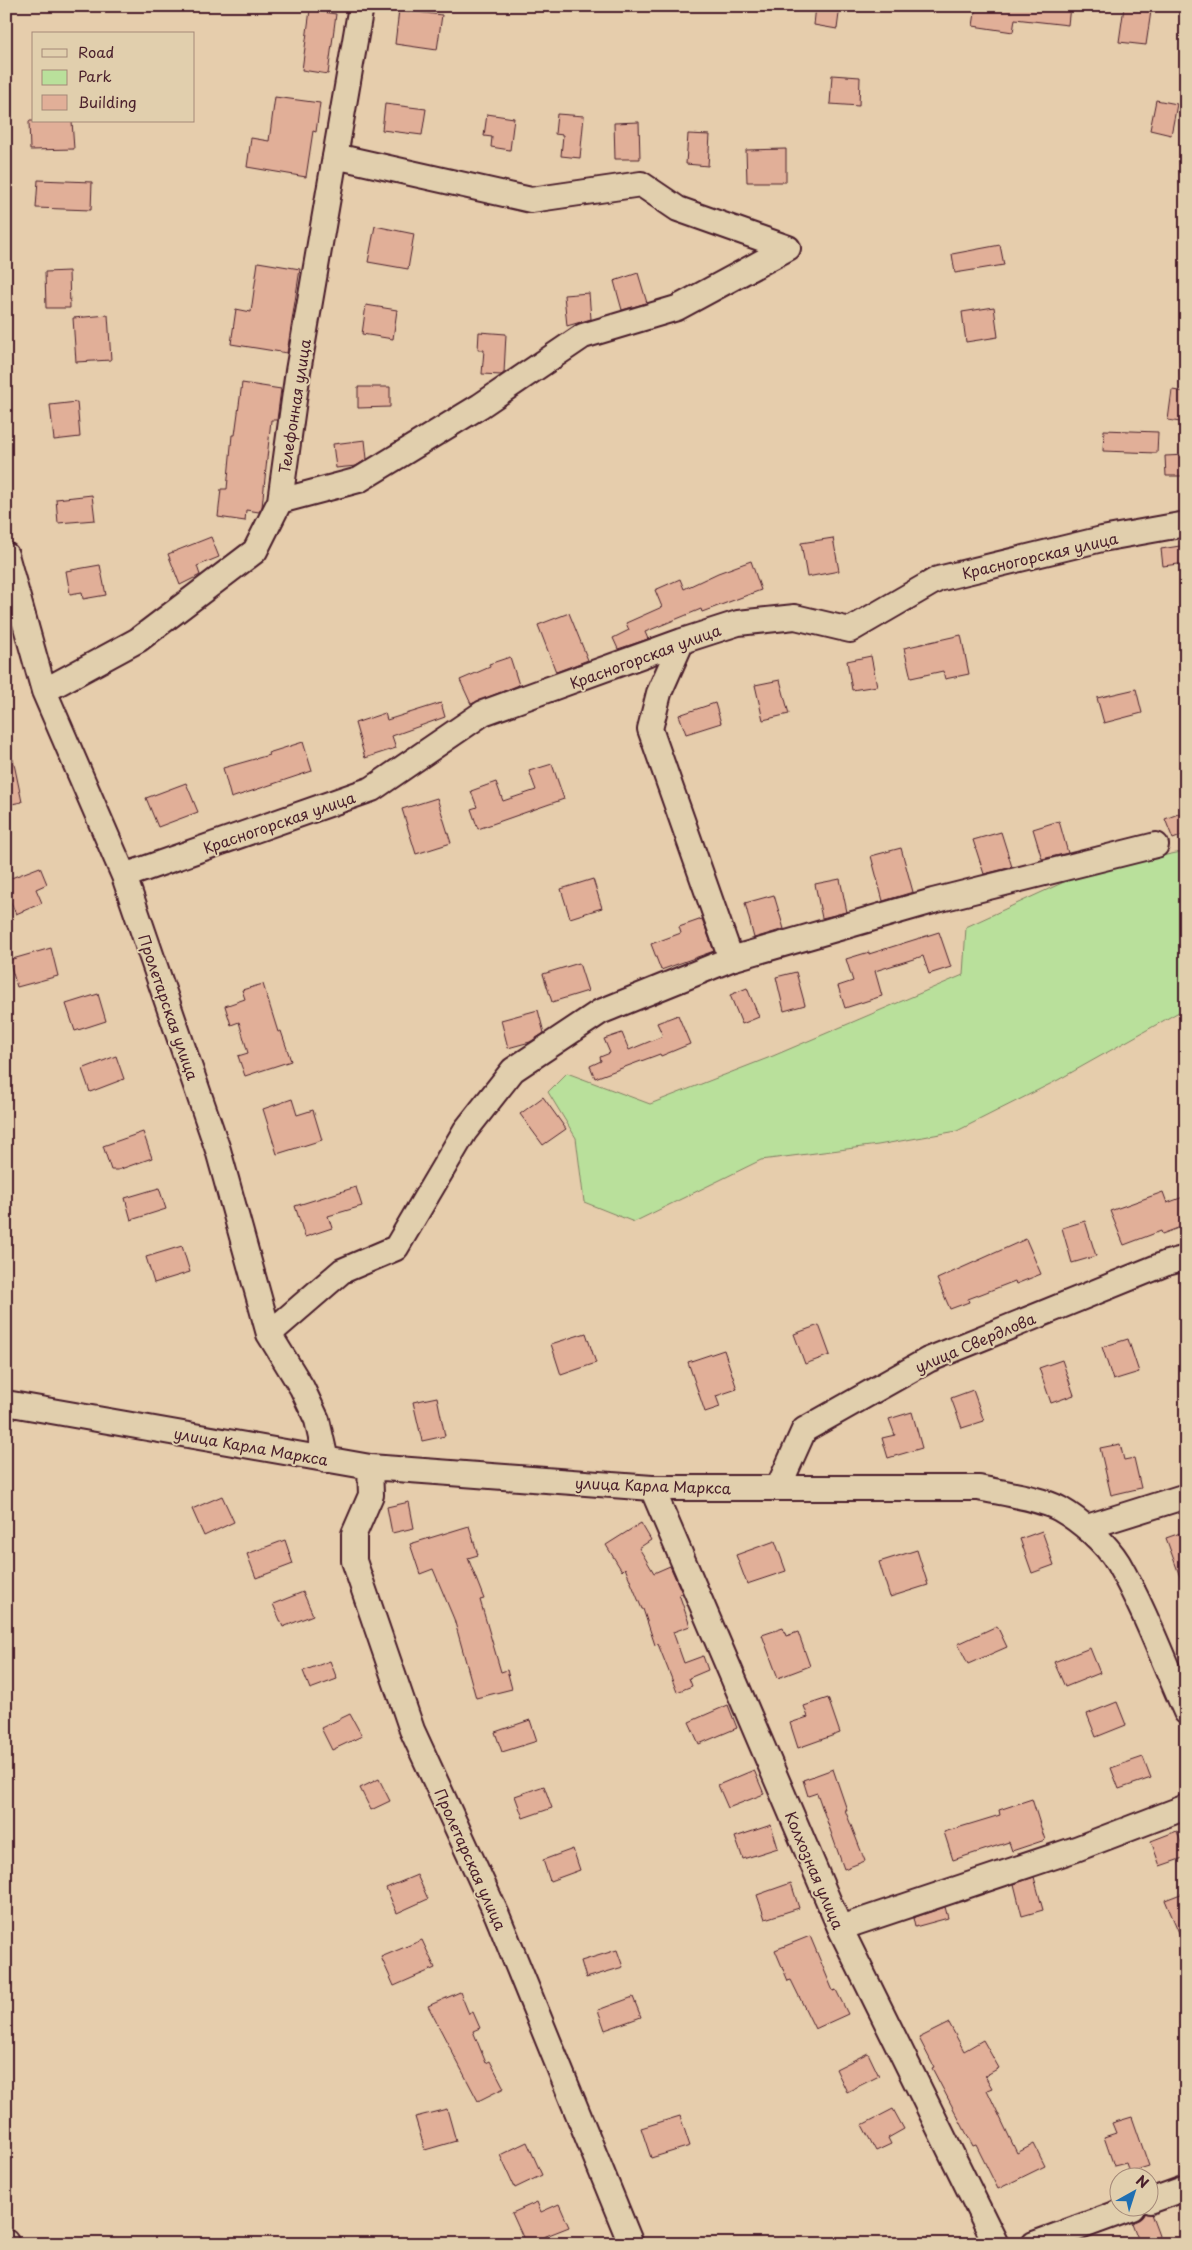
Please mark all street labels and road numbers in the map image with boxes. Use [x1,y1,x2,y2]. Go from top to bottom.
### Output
street label: Телефонная улица [272,337,316,475]
street label: Красногорская улица [960,526,1121,584]
street label: Красногорская улица [566,618,724,694]
street label: Красногорская улица [200,785,359,859]
street label: Пролетарская улица [133,931,205,1084]
street label: улица Свердлова [911,1306,1039,1378]
street label: улица Карла Маркса [172,1421,331,1471]
street label: улица Карла Маркса [574,1471,732,1499]
street label: Пролетарская улица [429,1784,513,1934]
street label: Колхозная улица [780,1807,850,1933]

